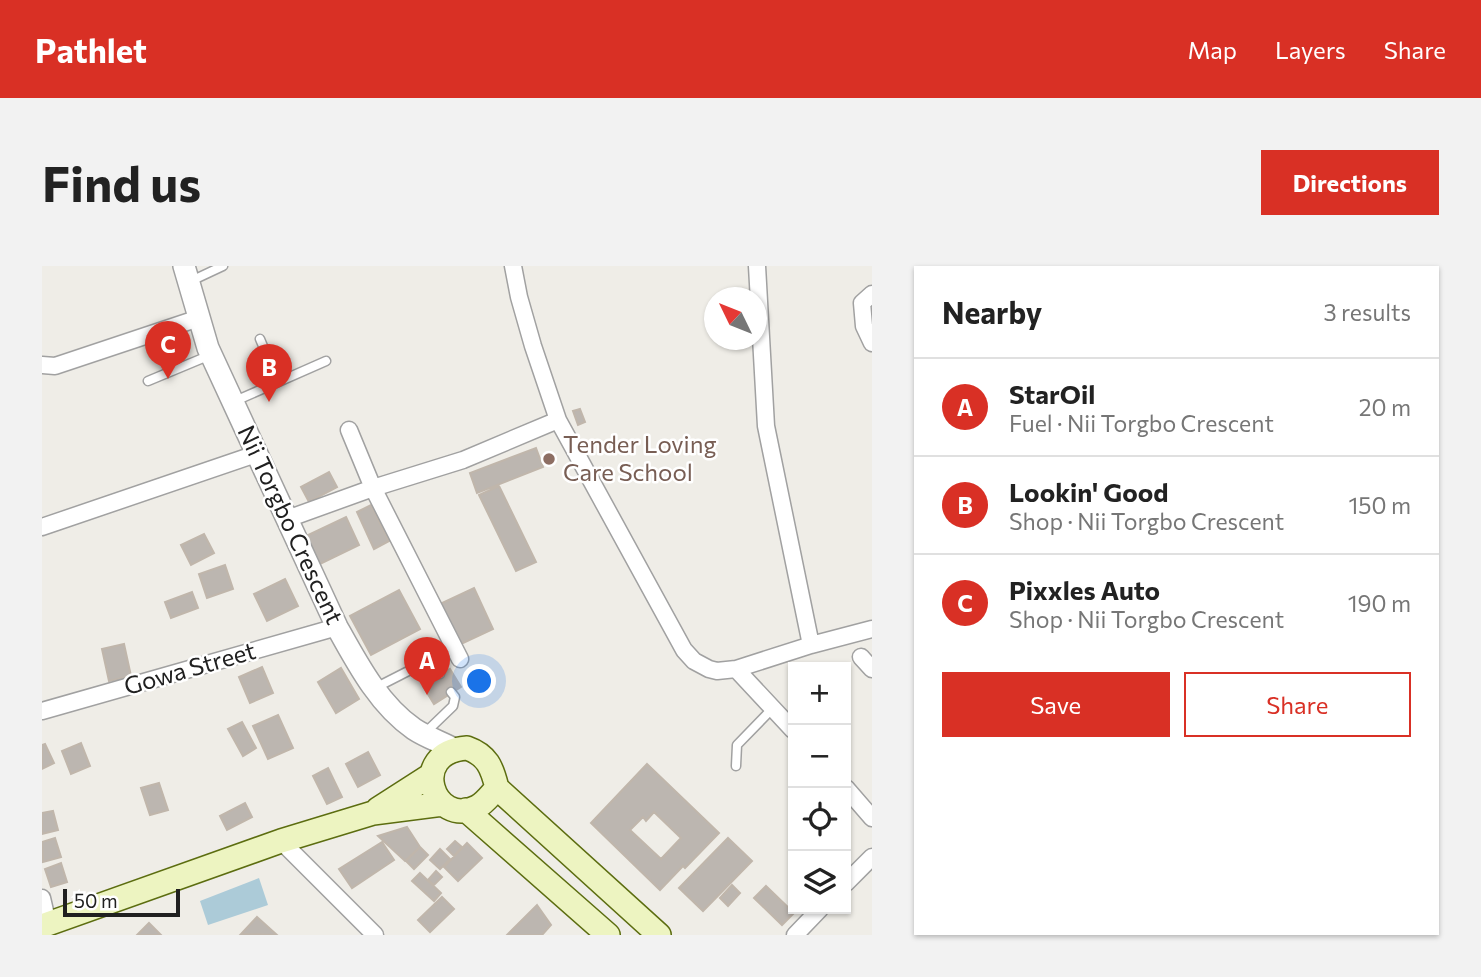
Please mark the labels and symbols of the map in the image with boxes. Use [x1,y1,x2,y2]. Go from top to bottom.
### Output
north arrow [704,287,767,350]
pin: C [145,321,191,379]
pin: B [246,344,292,402]
street label: Nii Torgbo Crescent [233,420,350,628]
place label: Tender Loving Care School [563,429,717,486]
marker: Tender Loving Care School [541,451,557,467]
street label: Gowa Street [120,635,259,700]
pin: A [404,637,450,695]
your location [462,664,496,698]
scale bar [63,886,180,918]

